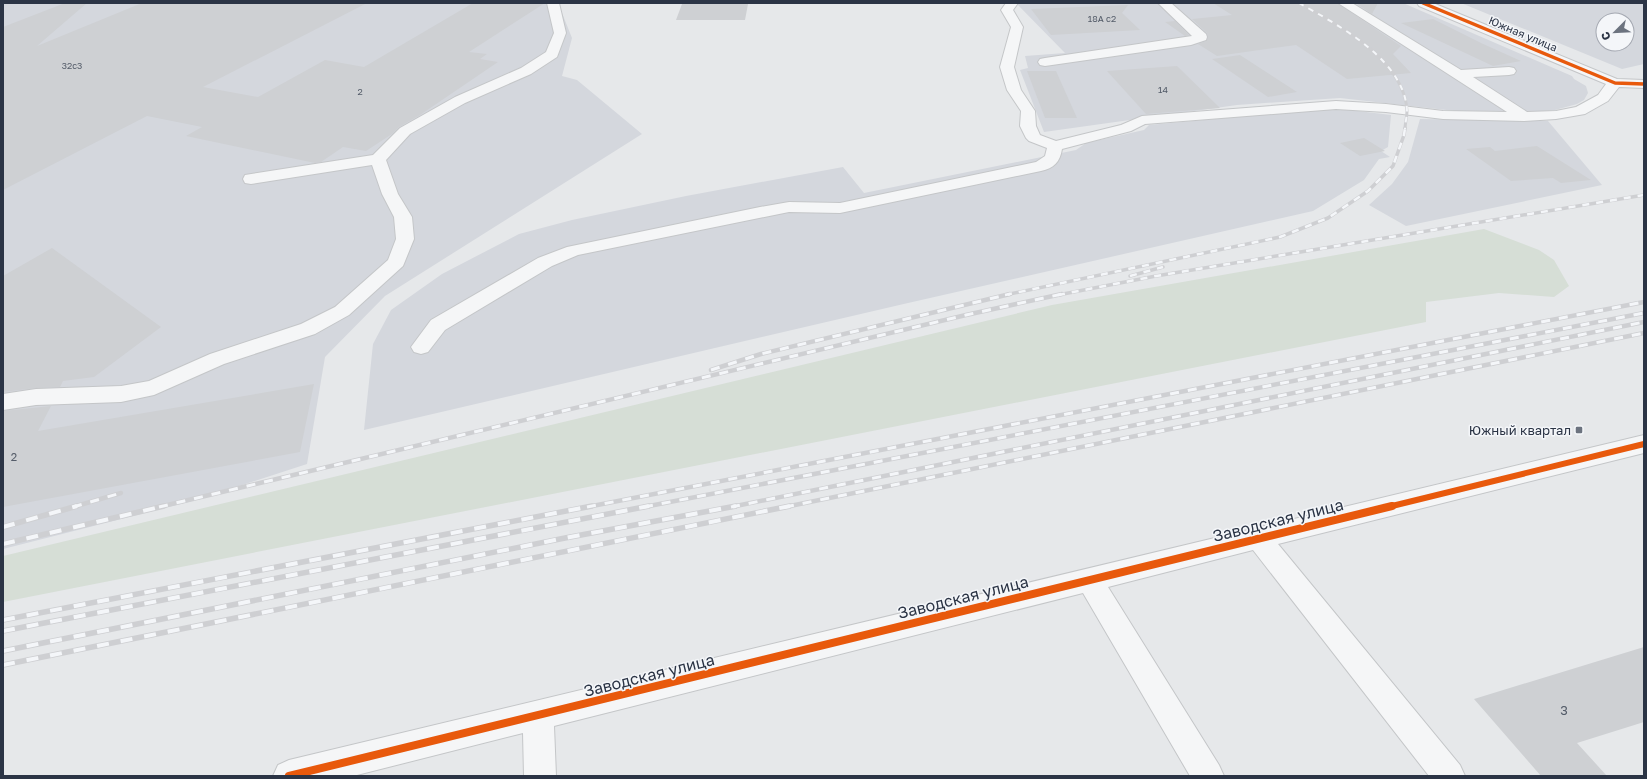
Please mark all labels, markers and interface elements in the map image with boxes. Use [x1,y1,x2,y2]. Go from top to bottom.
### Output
north arrow [1595,12,1635,52]
house number: 18А с2 [1088,13,1116,24]
street label: Южная улица [1487,13,1559,54]
text: С [1598,30,1613,42]
house number: 32с3 [62,60,82,71]
house number: 14 [1158,84,1168,95]
house number: 2 [357,86,363,97]
place label: Южный квартал [1469,422,1571,438]
marker: Южный квартал [1574,425,1584,435]
house number: 2 [11,450,17,463]
street label: Заводская улица [1210,494,1346,546]
street label: Заводская улица [895,571,1031,623]
street label: Заводская улица [581,649,717,701]
house number: 3 [1560,702,1568,718]

